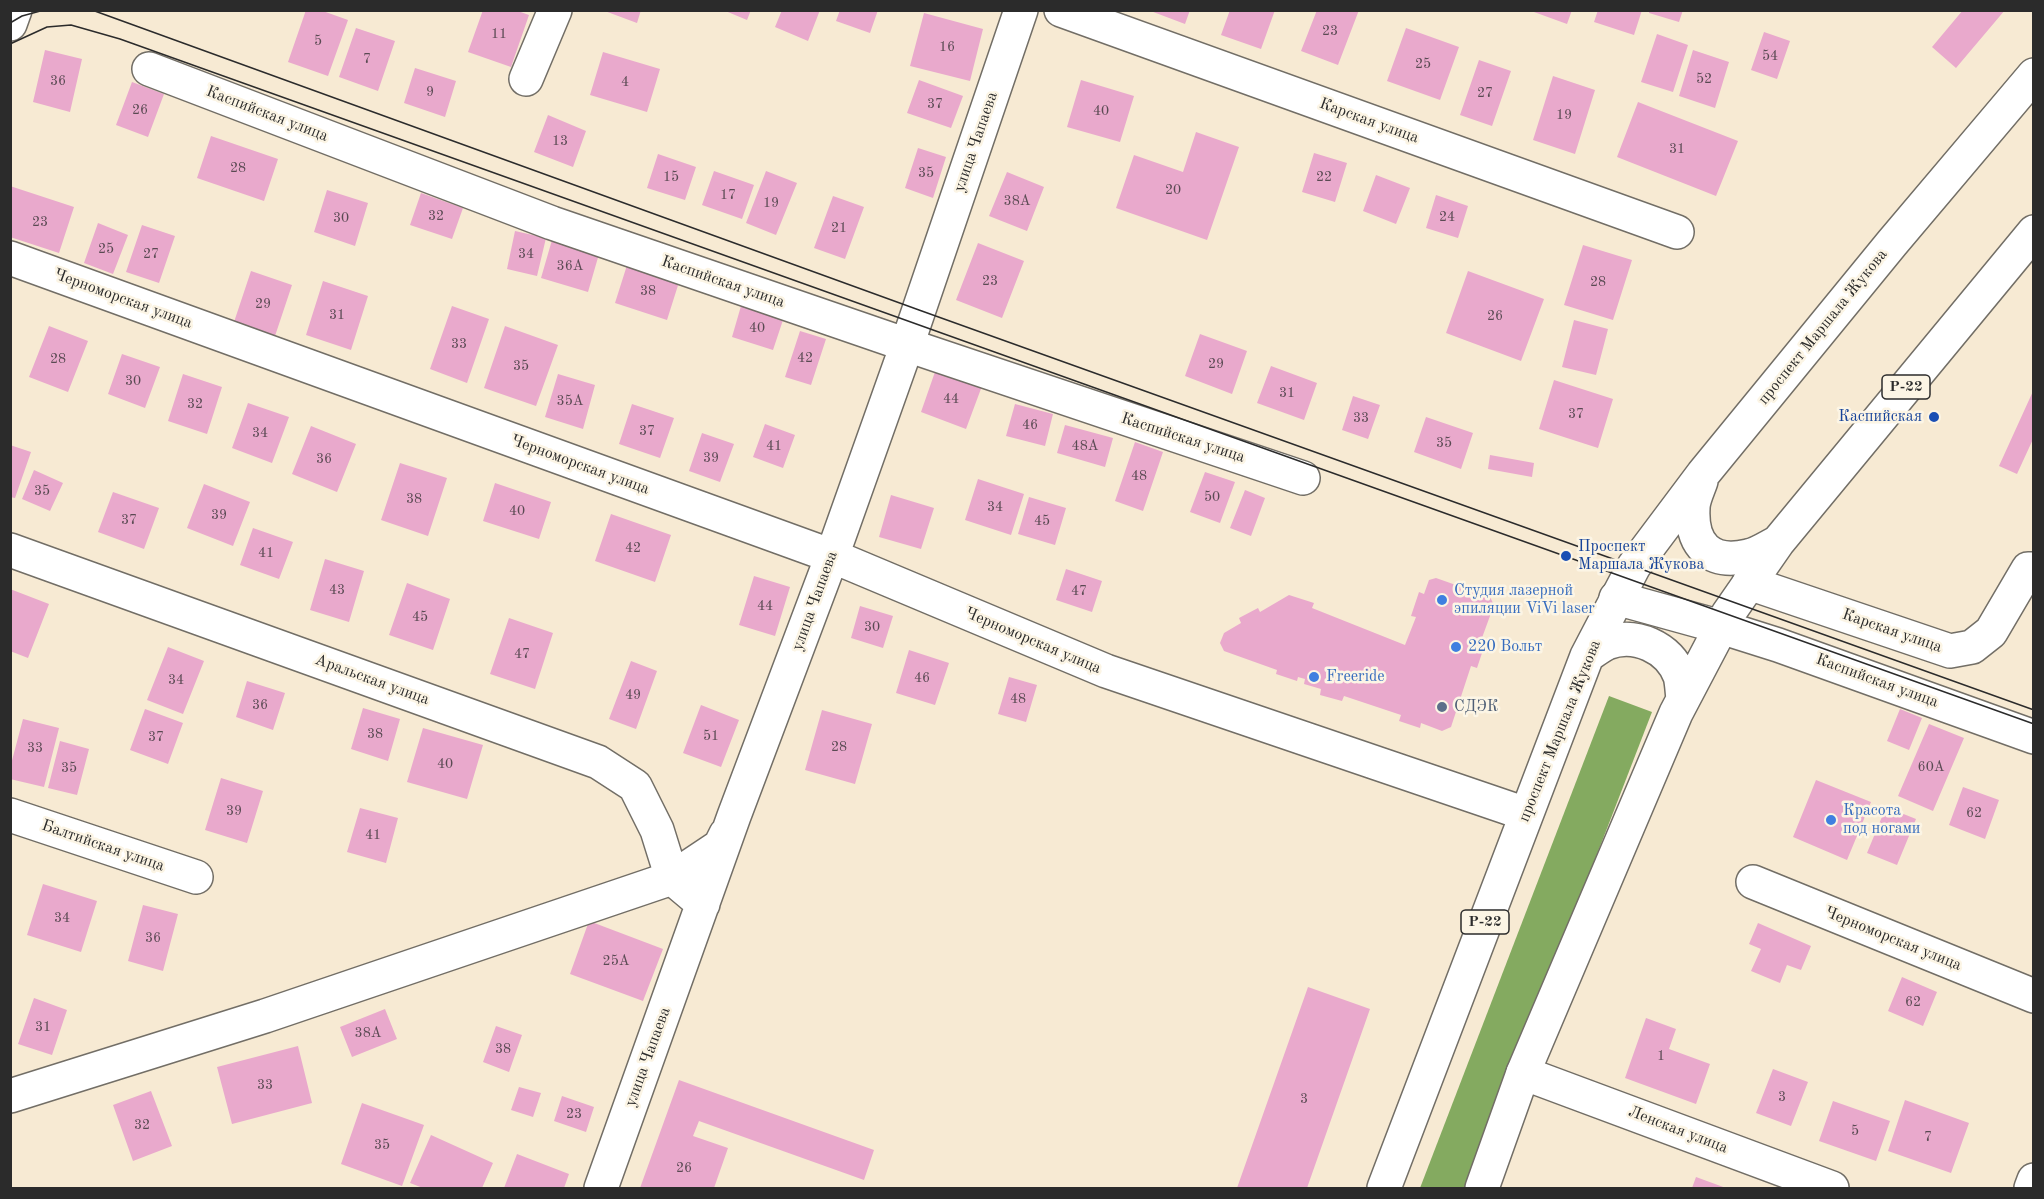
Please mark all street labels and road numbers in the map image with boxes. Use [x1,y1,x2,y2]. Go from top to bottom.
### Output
street label: Каспийская улица [203,82,331,146]
street label: улица Чапаева [950,89,1002,195]
street label: Карская улица [1317,94,1421,148]
street label: проспект Маршала Жукова [1754,245,1892,409]
street label: Каспийская улица [659,252,787,312]
street label: Черноморская улица [51,265,195,333]
road number: Р-22 [1882,375,1930,399]
street label: Каспийская улица [1119,409,1247,467]
street label: Черноморская улица [508,431,652,499]
street label: улица Чапаева [788,549,842,653]
street label: Черноморская улица [962,604,1104,678]
street label: Карская улица [1839,605,1945,657]
street label: проспект Маршала Жукова [1515,637,1605,825]
street label: Аральская улица [312,650,432,710]
street label: Каспийская улица [1813,650,1941,712]
street label: Балтийская улица [39,816,167,876]
street label: Черноморская улица [1822,903,1964,975]
road number: Р-22 [1461,910,1509,934]
street label: улица Чапаева [621,1005,675,1109]
street label: Ленская улица [1625,1102,1731,1158]

